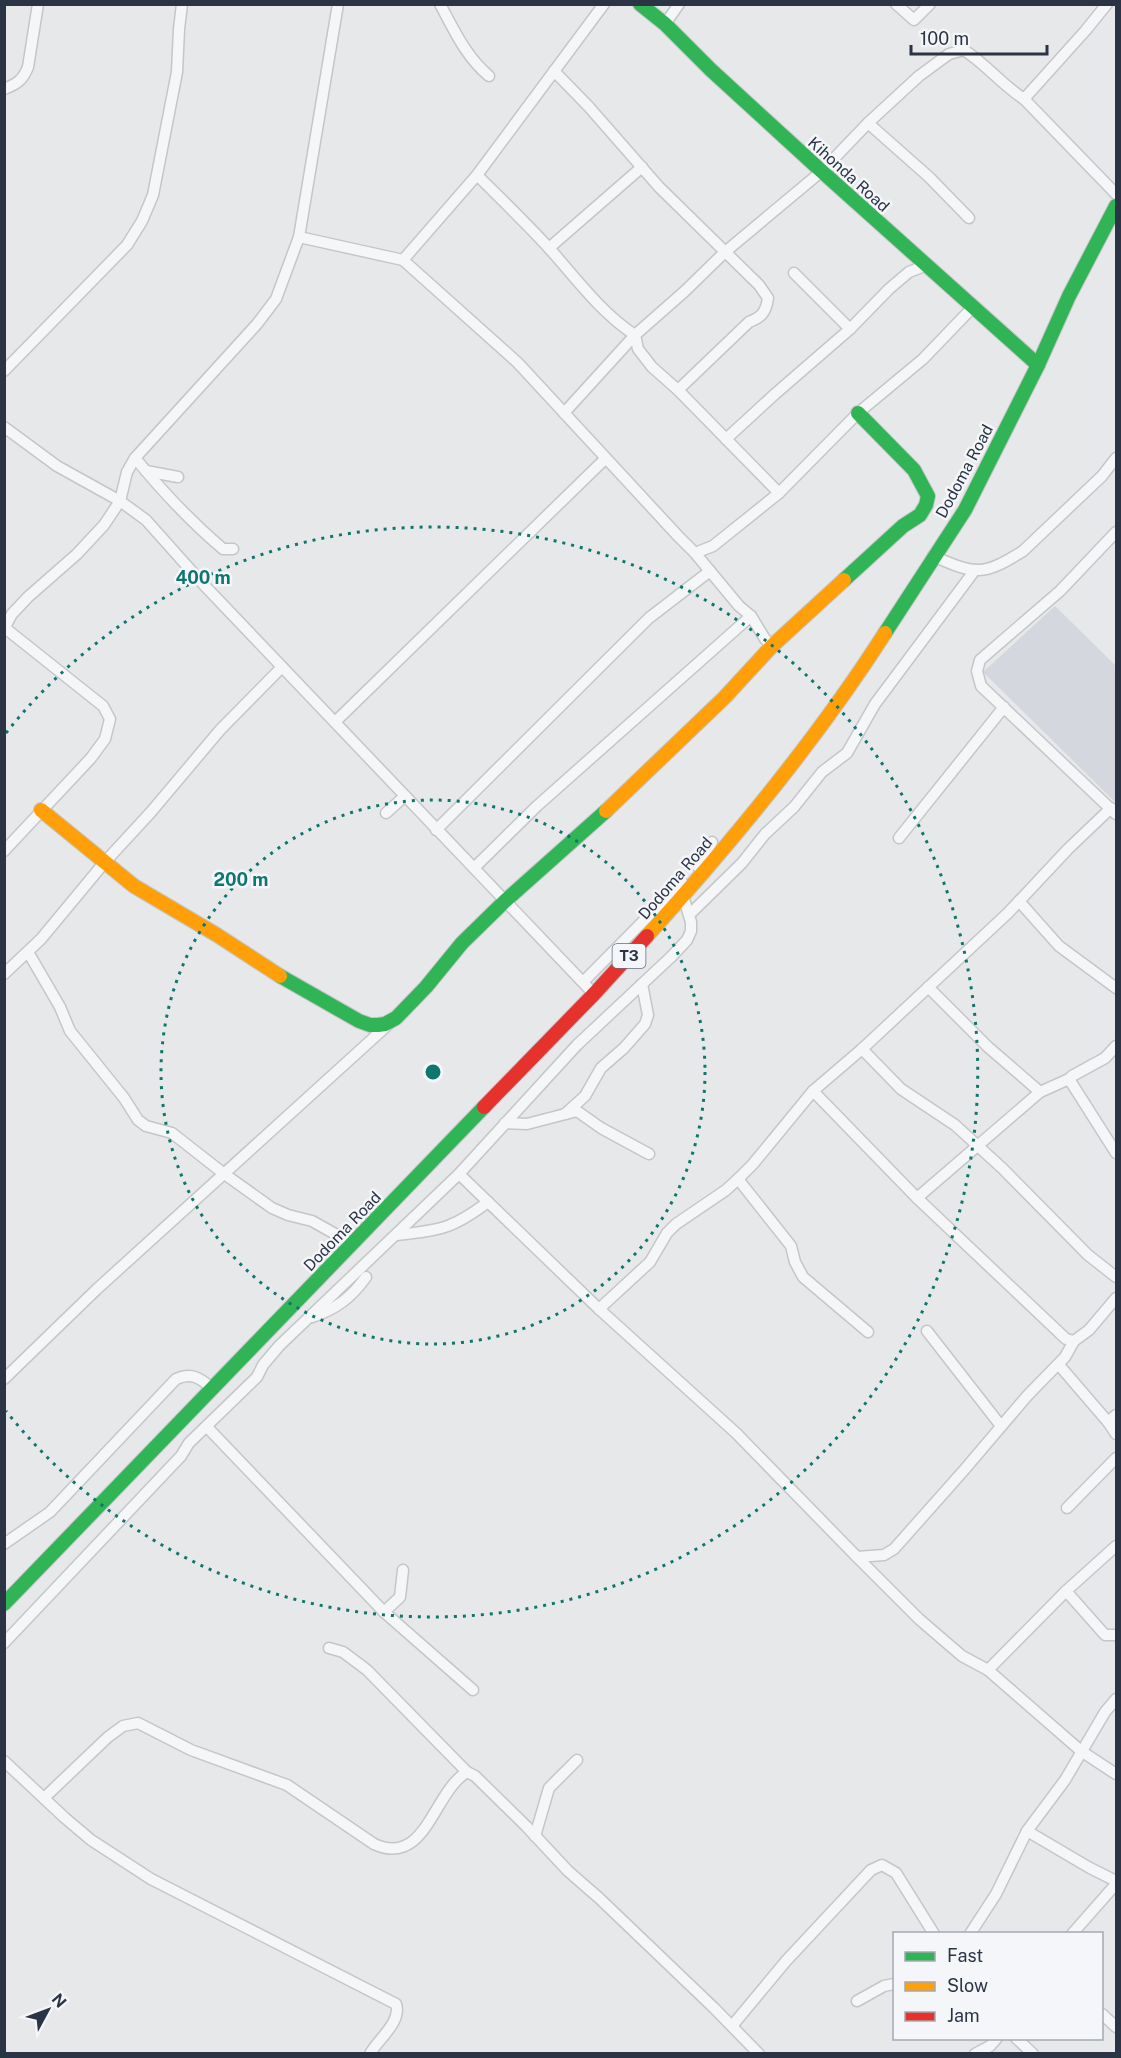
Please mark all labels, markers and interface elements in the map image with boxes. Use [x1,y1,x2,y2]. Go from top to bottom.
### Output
scale bar [911,18,1048,56]
text: 100 m [920,28,969,49]
street label: Kihonda Road [804,133,893,216]
street label: Dodoma Road [932,421,997,521]
text: 400 m [175,567,231,588]
street label: Dodoma Road [634,833,716,923]
text: 200 m [214,869,268,890]
road number: T3 [612,944,646,968]
centre of rings [423,1062,443,1082]
street label: Dodoma Road [300,1188,385,1275]
legend [893,1932,1103,2040]
text: Fast [947,1945,983,1966]
text: Slow [947,1975,988,1996]
north arrow [18,1980,78,2040]
text: N [48,1990,70,2011]
text: Jam [947,2005,980,2026]

